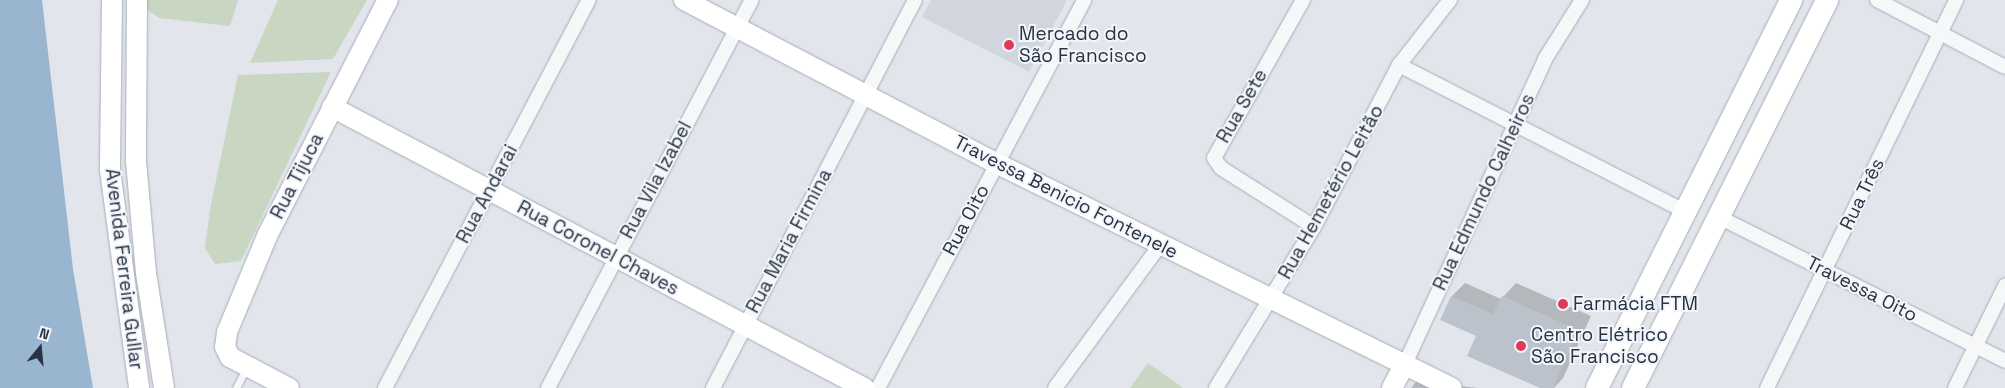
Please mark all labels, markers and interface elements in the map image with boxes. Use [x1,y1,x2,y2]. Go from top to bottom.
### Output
place label: Mercado do São Francisco [1019,23,1147,67]
marker: Mercado do São Francisco [1003,39,1015,51]
street label: Rua Sete [1212,65,1272,147]
street label: Rua Edmundo Calheiros [1428,90,1540,294]
street label: Rua Hemetério Leitão [1274,101,1388,283]
street label: Rua Vila Izabel [615,117,697,243]
street label: Rua Tijuca [266,129,328,223]
street label: Travessa Benicio Fontenele [950,130,1182,264]
street label: Rua Andarai [451,141,523,247]
street label: Rua Três [1835,154,1889,234]
street label: Rua Maria Firmina [741,165,837,317]
street label: Avenida Ferreira Gullar [100,167,148,371]
street label: Rua Oito [938,181,994,259]
street label: Rua Coronel Chaves [513,196,683,300]
street label: Travessa Oito [1803,251,1921,327]
place label: Farmácia FTM [1573,293,1698,315]
marker: Farmácia FTM [1557,298,1569,310]
north arrow [15,323,65,373]
text: N [37,324,51,344]
place label: Centro Elétrico São Francisco [1531,324,1668,368]
marker: Centro Elétrico São Francisco [1515,340,1527,352]

